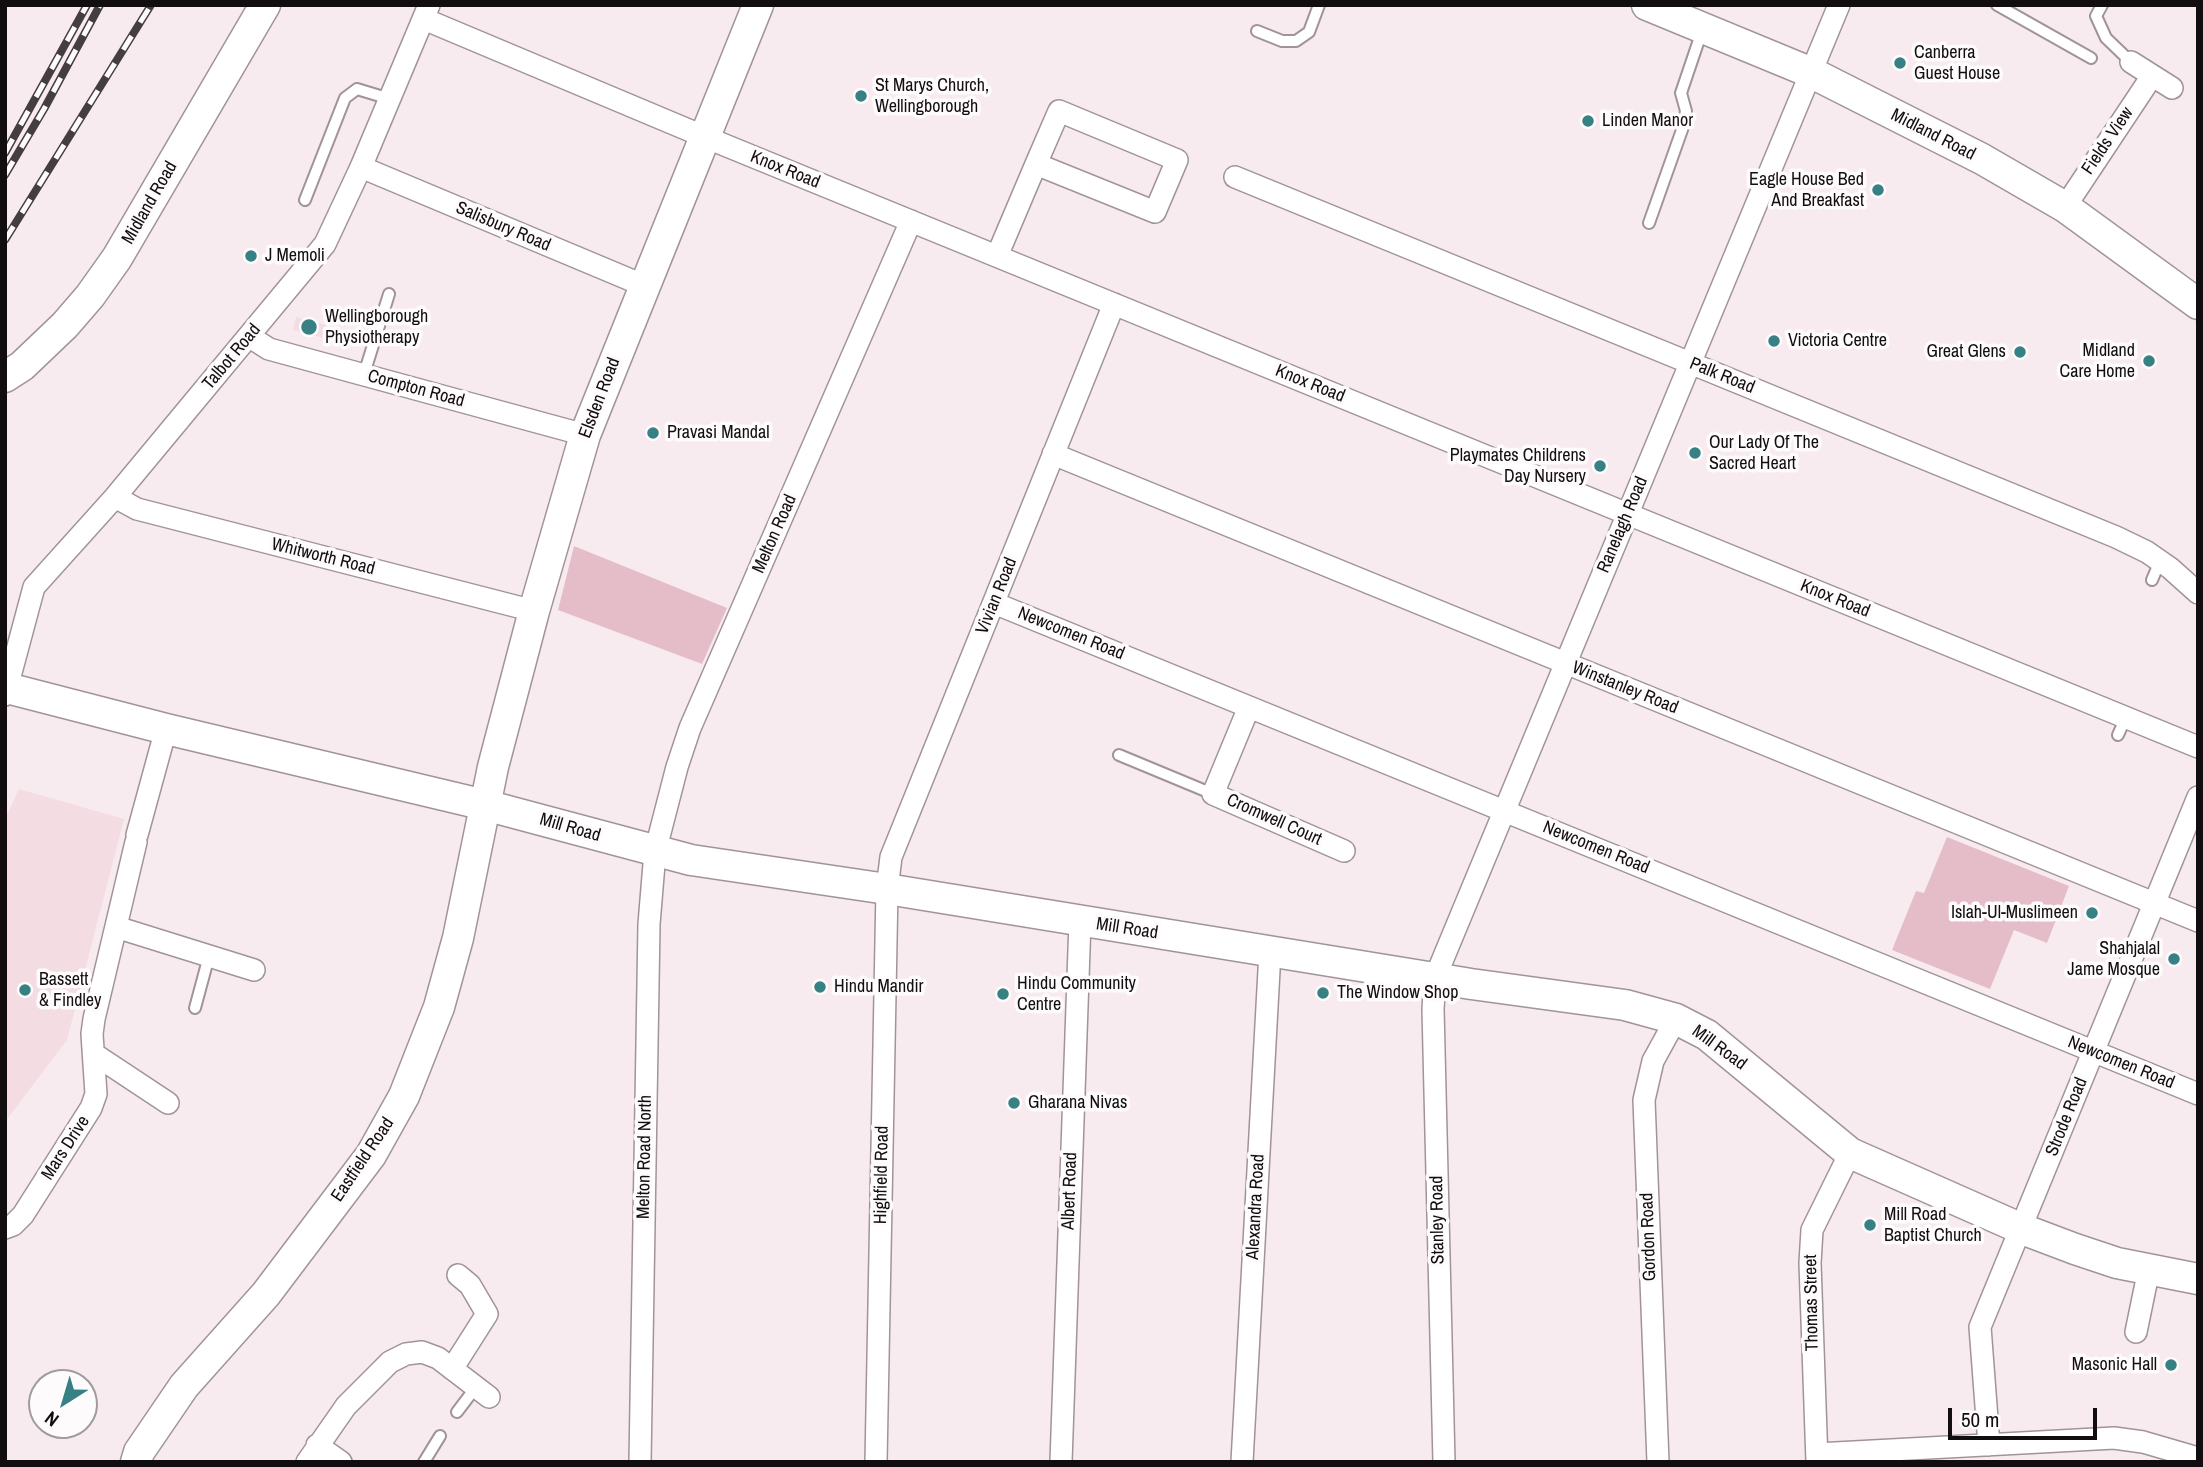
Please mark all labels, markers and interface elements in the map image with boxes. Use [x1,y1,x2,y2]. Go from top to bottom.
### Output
place label: Canberra Guest House [1914,42,2000,84]
marker: Canberra Guest House [1892,55,1908,71]
place label: St Marys Church, Wellingborough [875,75,989,118]
marker: St Marys Church, Wellingborough [853,88,869,104]
street label: Fields View [2078,103,2138,179]
street label: Midland Road [1887,105,1979,165]
place label: Linden Manor [1602,110,1693,132]
marker: Linden Manor [1580,113,1596,129]
street label: Knox Road [747,146,823,194]
street label: Midland Road [118,158,182,248]
place label: Eagle House Bed And Breakfast [1749,169,1864,212]
marker: Eagle House Bed And Breakfast [1870,182,1886,198]
street label: Salisbury Road [452,197,554,257]
place label: J Memoli [265,245,325,267]
marker: J Memoli [243,248,259,264]
place label: Wellingborough Physiotherapy [325,306,428,348]
marker: Wellingborough Physiotherapy [299,317,319,337]
street label: Talbot Road [198,320,266,394]
place label: Victoria Centre [1788,330,1887,352]
marker: Victoria Centre [1766,333,1782,349]
place label: Midland Care Home [2060,340,2135,382]
place label: Great Glens [1926,341,2006,363]
marker: Great Glens [2012,344,2028,360]
street label: Palk Road [1686,353,1758,399]
marker: Midland Care Home [2141,353,2157,369]
street label: Elsden Road [575,355,625,441]
street label: Knox Road [1272,360,1348,408]
street label: Compton Road [365,366,467,412]
place label: Pravasi Mandal [667,422,770,444]
marker: Pravasi Mandal [645,425,661,441]
place label: Our Lady Of The Sacred Heart [1709,432,1819,474]
place label: Playmates Childrens Day Nursery [1450,445,1586,488]
marker: Our Lady Of The Sacred Heart [1687,445,1703,461]
marker: Playmates Childrens Day Nursery [1592,458,1608,474]
street label: Ranelagh Road [1593,474,1653,576]
street label: Melton Road [748,491,802,577]
street label: Whitworth Road [269,534,377,580]
street label: Vivian Road [972,554,1022,638]
street label: Knox Road [1797,575,1873,623]
street label: Newcomen Road [1014,603,1128,665]
street label: Winstanley Road [1569,657,1681,719]
street label: Cromwell Court [1223,789,1325,851]
street label: Mill Road [537,809,603,847]
street label: Newcomen Road [1539,817,1653,879]
place label: Islah-Ul-Muslimeen [1951,902,2078,924]
marker: Islah-Ul-Muslimeen [2084,905,2100,921]
street label: Mill Road [1095,913,1159,945]
place label: Shahjalal Jame Mosque [2067,938,2160,981]
marker: Shahjalal Jame Mosque [2166,951,2182,967]
place label: Bassett & Findley [39,969,101,1012]
place label: Hindu Community Centre [1017,973,1136,1016]
place label: Hindu Mandir [834,976,923,998]
marker: Hindu Mandir [812,979,828,995]
marker: Bassett & Findley [17,982,33,998]
place label: The Window Shop [1337,982,1458,1004]
marker: The Window Shop [1315,985,1331,1001]
marker: Hindu Community Centre [995,986,1011,1002]
street label: Mill Road [1687,1021,1751,1075]
street label: Newcomen Road [2064,1032,2178,1094]
street label: Strode Road [2041,1075,2093,1159]
place label: Gharana Nivas [1028,1092,1127,1114]
street label: Melton Road North [633,1095,657,1219]
marker: Gharana Nivas [1006,1095,1022,1111]
street label: Mars Drive [37,1112,95,1184]
street label: Eastfield Road [327,1114,399,1206]
street label: Highfield Road [870,1126,894,1224]
street label: Albert Road [1058,1152,1082,1230]
street label: Alexandra Road [1242,1154,1270,1260]
street label: Stanley Road [1426,1176,1450,1264]
street label: Gordon Road [1637,1192,1661,1282]
place label: Mill Road Baptist Church [1884,1204,1982,1246]
marker: Mill Road Baptist Church [1862,1217,1878,1233]
street label: Thomas Street [1800,1254,1824,1352]
place label: Masonic Hall [2072,1354,2157,1376]
marker: Masonic Hall [2163,1357,2179,1373]
north arrow [28,1369,98,1439]
scale bar [1951,1394,2100,1438]
text: N [39,1405,64,1433]
text: 50 m [1961,1405,1999,1434]

